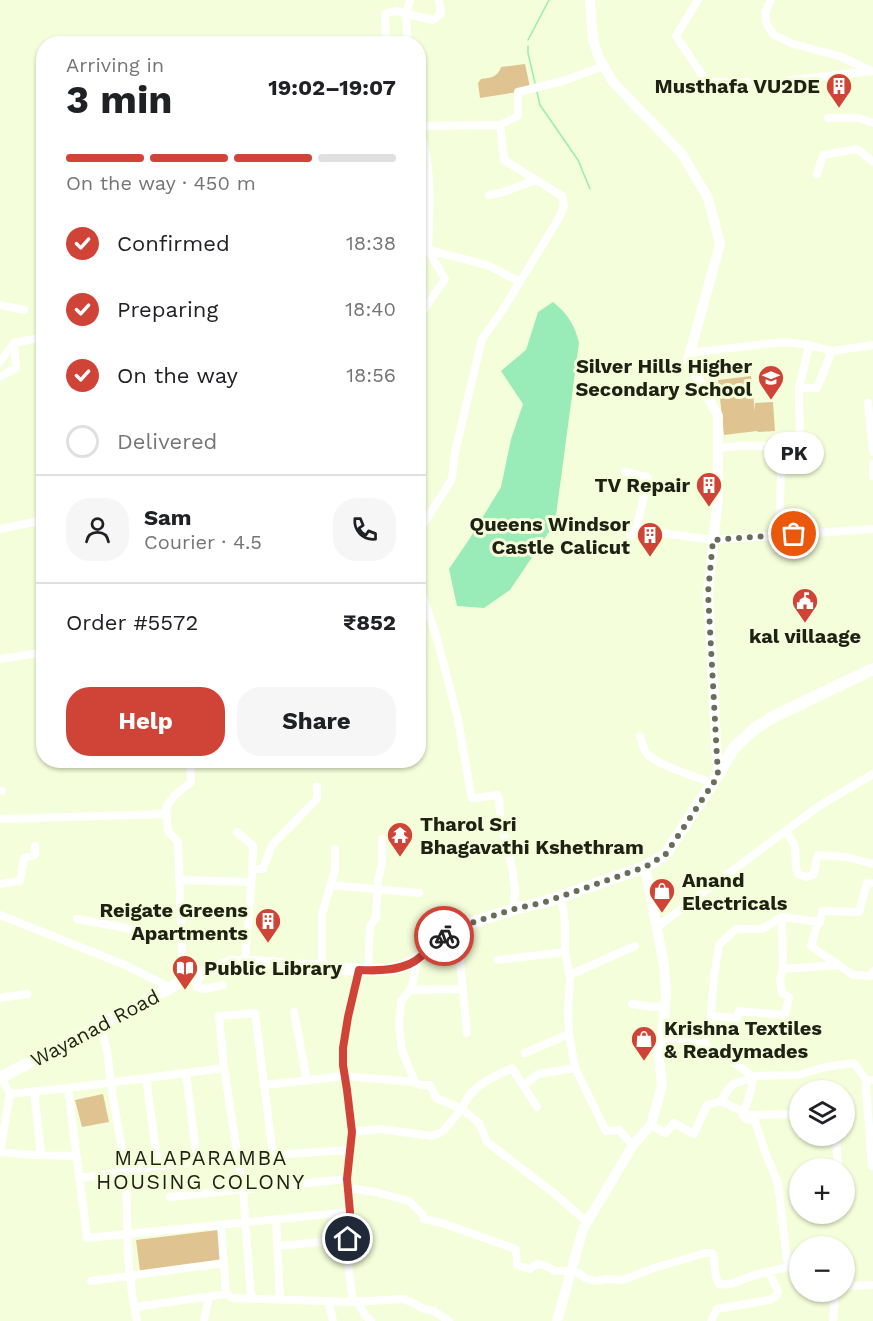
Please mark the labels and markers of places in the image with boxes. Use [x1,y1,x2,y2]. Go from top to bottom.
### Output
building icon: Musthafa VU2DE [824,71,854,109]
place label: Musthafa VU2DE [655,74,820,98]
place label: Silver Hills Higher Secondary School [575,354,752,401]
school or university icon: Silver Hills Higher Secondary School [756,363,786,401]
callout: PK [764,432,824,474]
building icon: TV Repair [694,470,724,508]
place label: TV Repair [594,473,690,497]
pin [768,508,819,559]
place label: Queens Windsor Castle Calicut [469,512,630,559]
building icon: Queens Windsor Castle Calicut [635,520,665,558]
public building icon: kal villaage [790,586,820,624]
place label: kal villaage [749,624,861,648]
place label: Tharol Sri Bhagavathi Kshethram [420,812,644,859]
temple icon: Tharol Sri Bhagavathi Kshethram [385,820,415,858]
place label: Anand Electricals [682,868,788,915]
shop icon: Anand Electricals [647,876,677,914]
place label: Reigate Greens Apartments [99,898,248,945]
building icon: Reigate Greens Apartments [253,906,283,944]
library icon: Public Library [170,953,200,991]
place label: Public Library [204,956,343,980]
place label: Krishna Textiles & Readymades [664,1016,822,1063]
shop icon: Krishna Textiles & Readymades [629,1024,659,1062]
pin [322,1213,373,1264]

